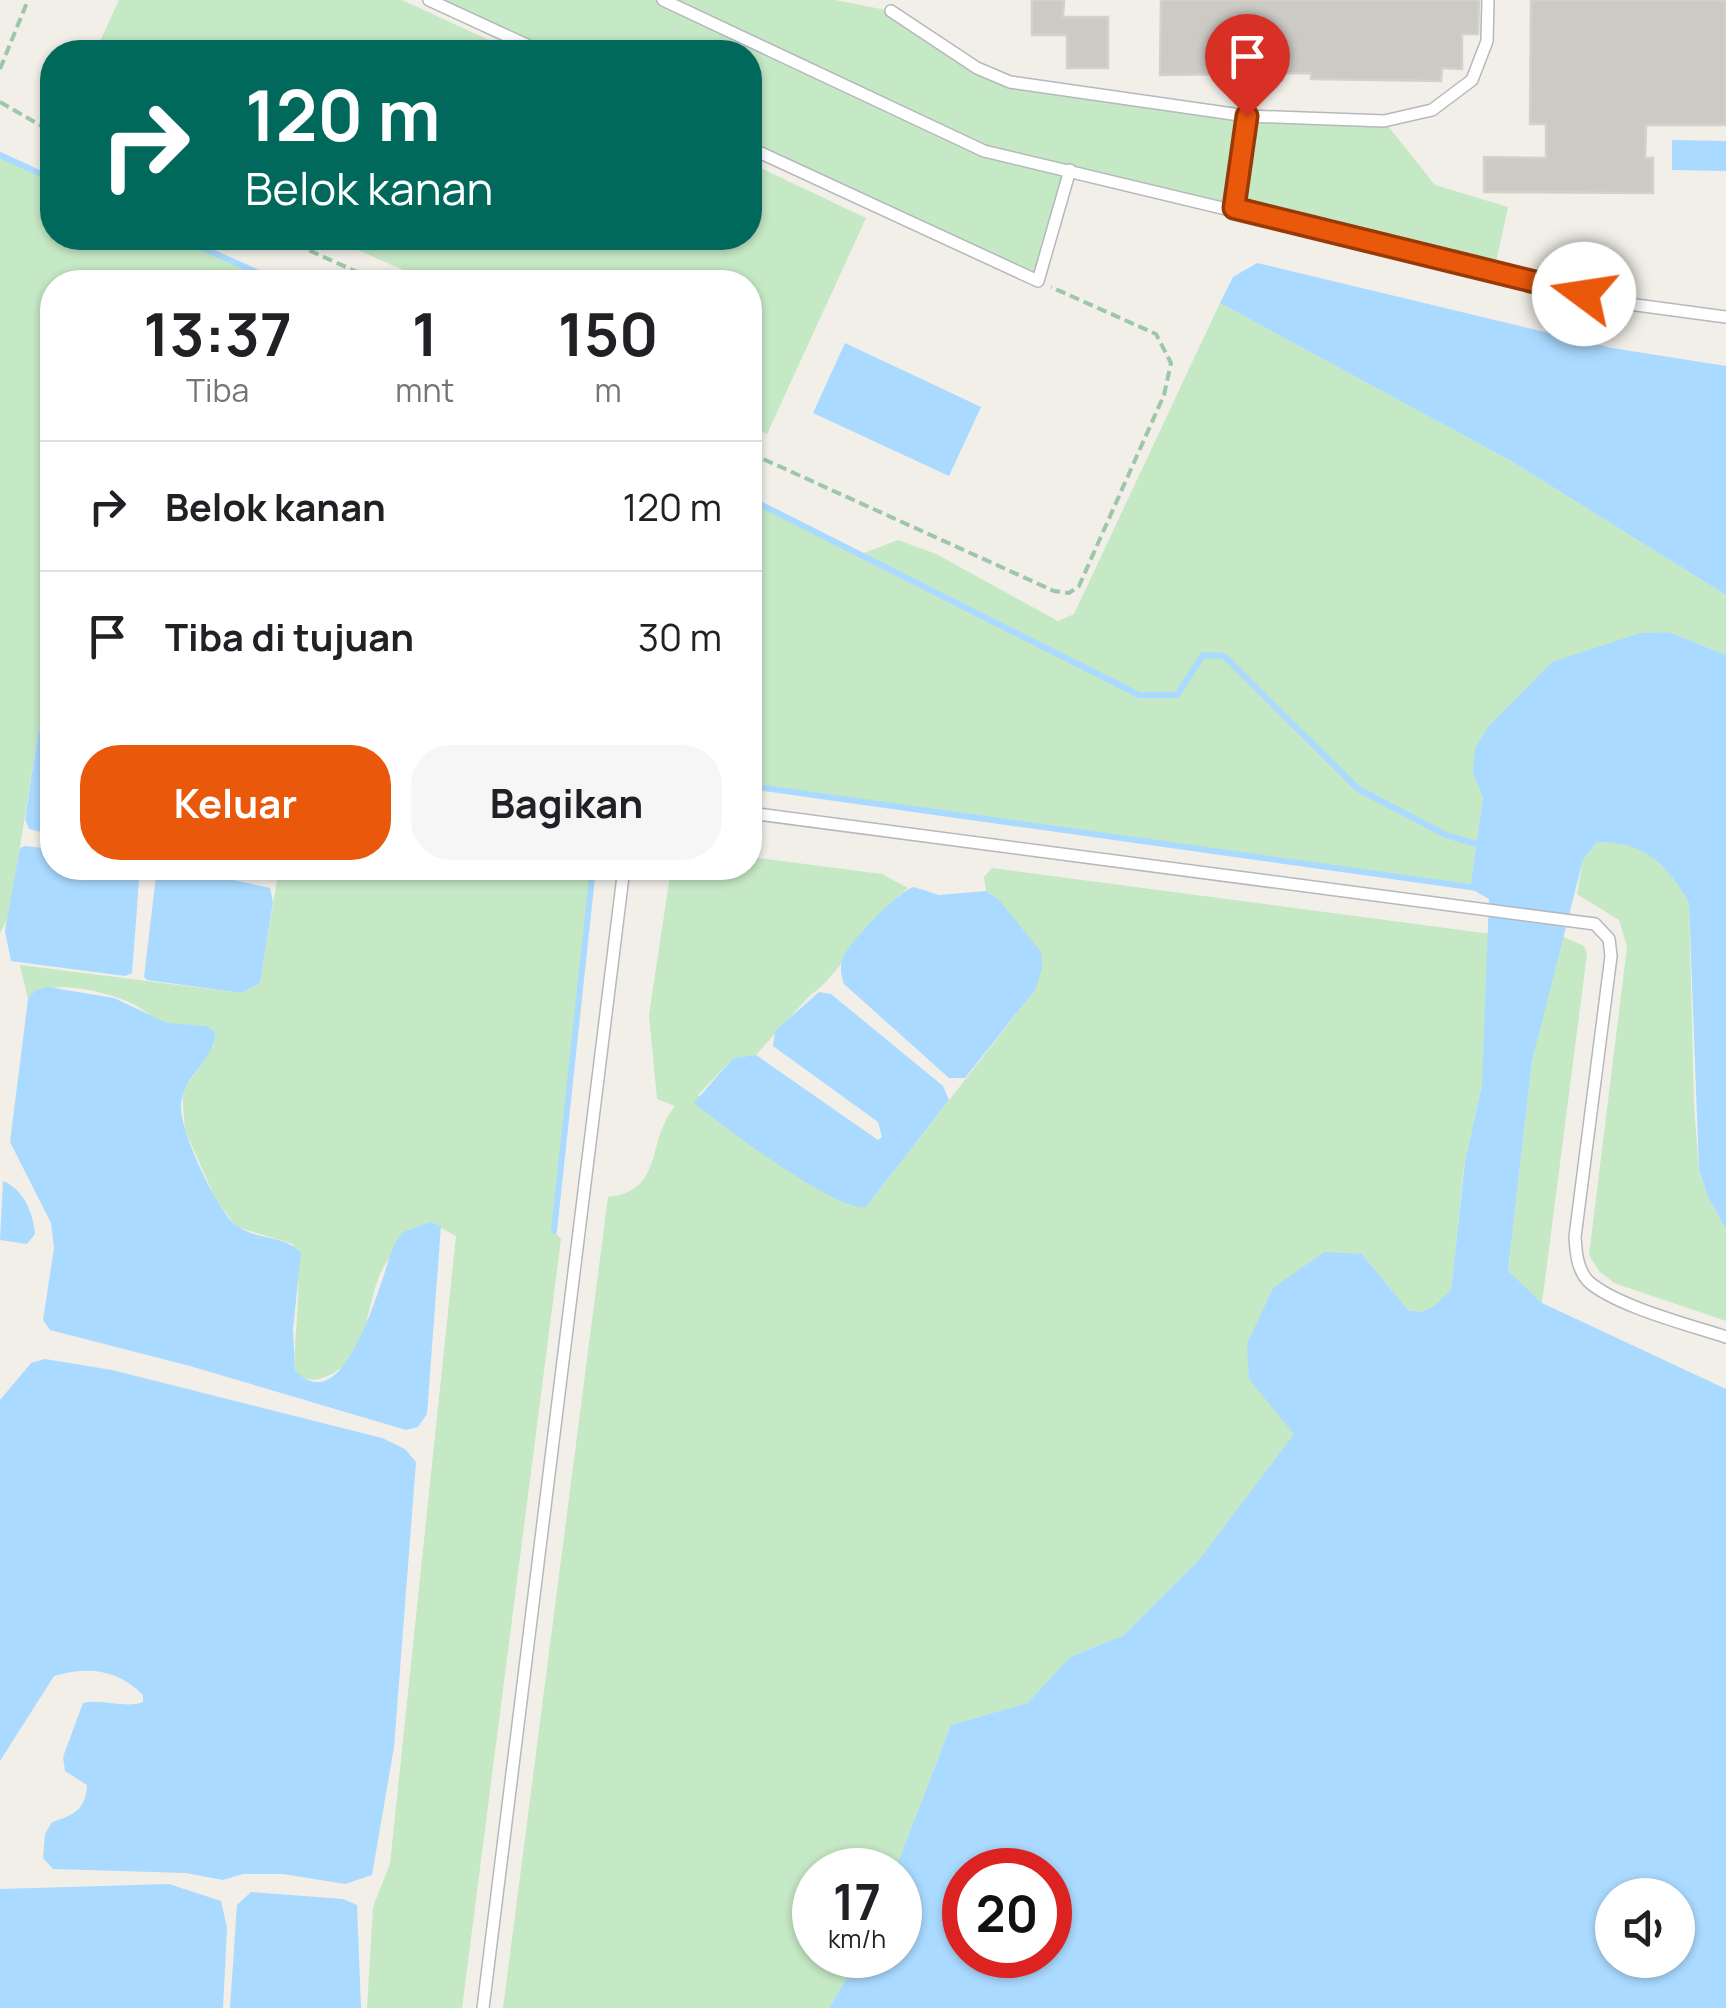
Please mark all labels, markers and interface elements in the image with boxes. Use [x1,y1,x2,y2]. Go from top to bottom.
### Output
pin [1205,14,1290,117]
icon: arrive [1220,29,1275,84]
text: 120 m [245,66,440,162]
icon: right [80,80,210,210]
text: Belok kanan [245,157,493,219]
position arrow [1532,242,1636,346]
text: 13:37 [143,292,292,374]
text: 1 [412,292,438,374]
text: 150 [558,292,659,374]
text: Tiba [186,368,249,412]
text: mnt [395,368,454,412]
text: m [595,368,622,412]
icon: right [80,479,135,534]
text: Belok kanan [165,480,386,532]
text: 120 m [623,480,722,532]
icon: arrive [80,609,135,664]
text: Tiba di tujuan [165,610,414,662]
text: 30 m [638,610,722,662]
button: Keluar [80,745,391,860]
button: Bagikan [411,745,722,860]
speed limit sign: 20 [942,1848,1072,1978]
text: 17 [833,1867,881,1935]
map controls [1595,1878,1695,1978]
button: sound [1595,1878,1695,1978]
text: km/h [828,1921,886,1956]

